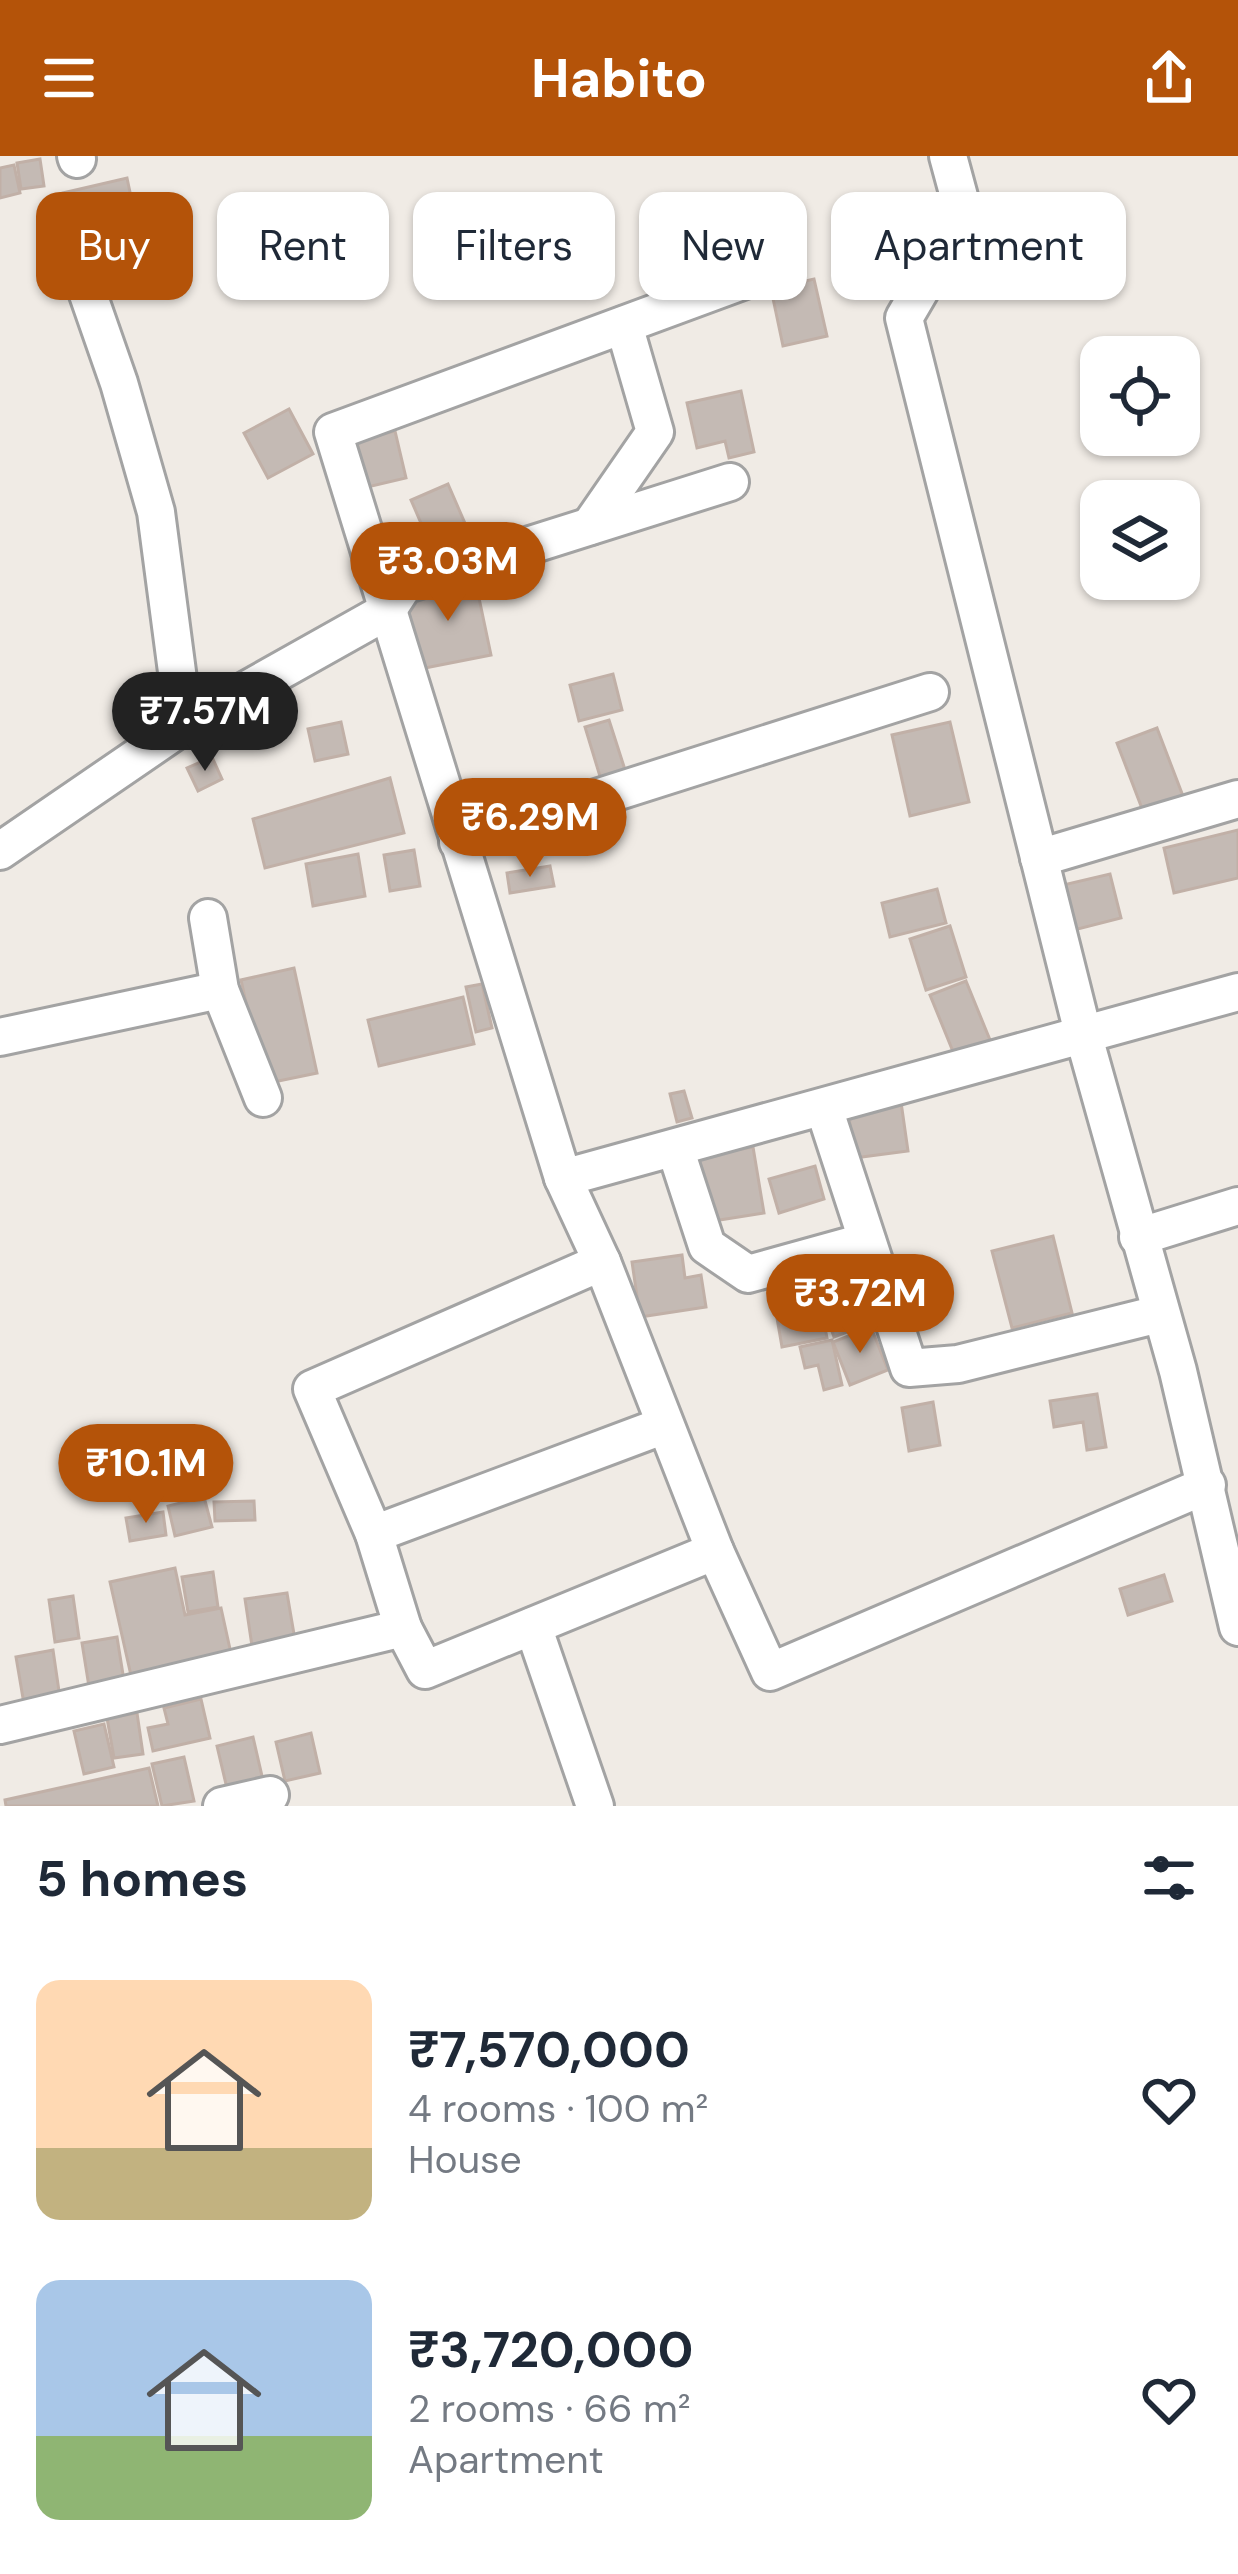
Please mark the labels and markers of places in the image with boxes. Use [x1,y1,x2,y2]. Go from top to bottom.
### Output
pin: ₹3.03M [350,522,546,624]
pin: ₹7.57M [107,672,303,774]
pin: ₹6.29M [432,778,628,880]
pin: ₹3.72M [762,1254,958,1356]
pin: ₹10.1M [48,1424,244,1526]

